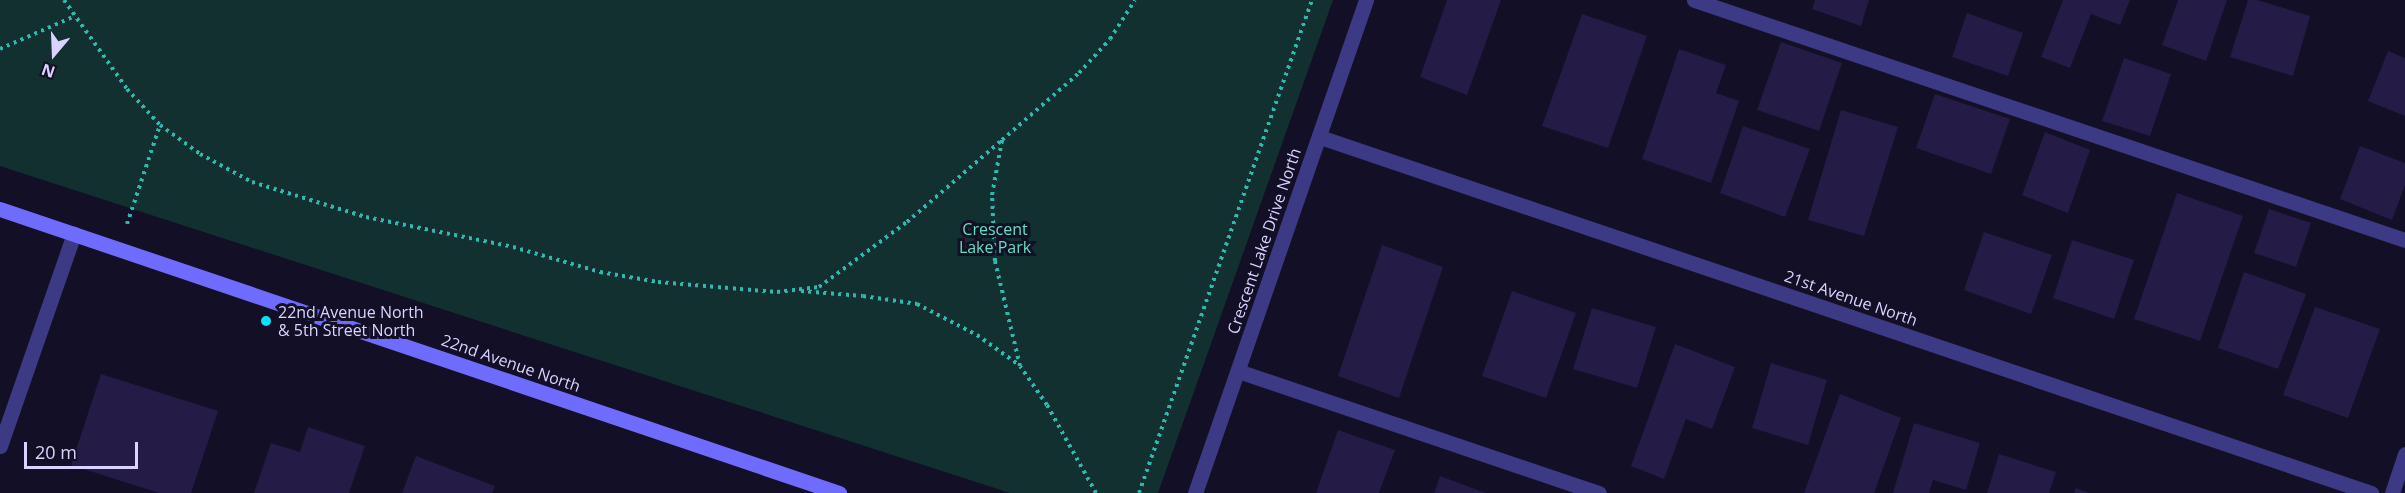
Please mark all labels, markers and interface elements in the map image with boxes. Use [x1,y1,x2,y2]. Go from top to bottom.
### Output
north arrow [24,24,84,84]
text: N [38,59,58,84]
street label: Crescent Lake Drive North [1223,146,1305,336]
park label: Crescent Lake Park [959,219,1031,257]
street label: 21st Avenue North [1782,266,1920,330]
place label: 22nd Avenue North & 5th Street North [278,302,424,340]
marker: 22nd Avenue North & 5th Street North [259,314,273,328]
street label: 22nd Avenue North [439,330,583,396]
scale bar [27,430,141,468]
text: 20 m [35,440,77,464]

